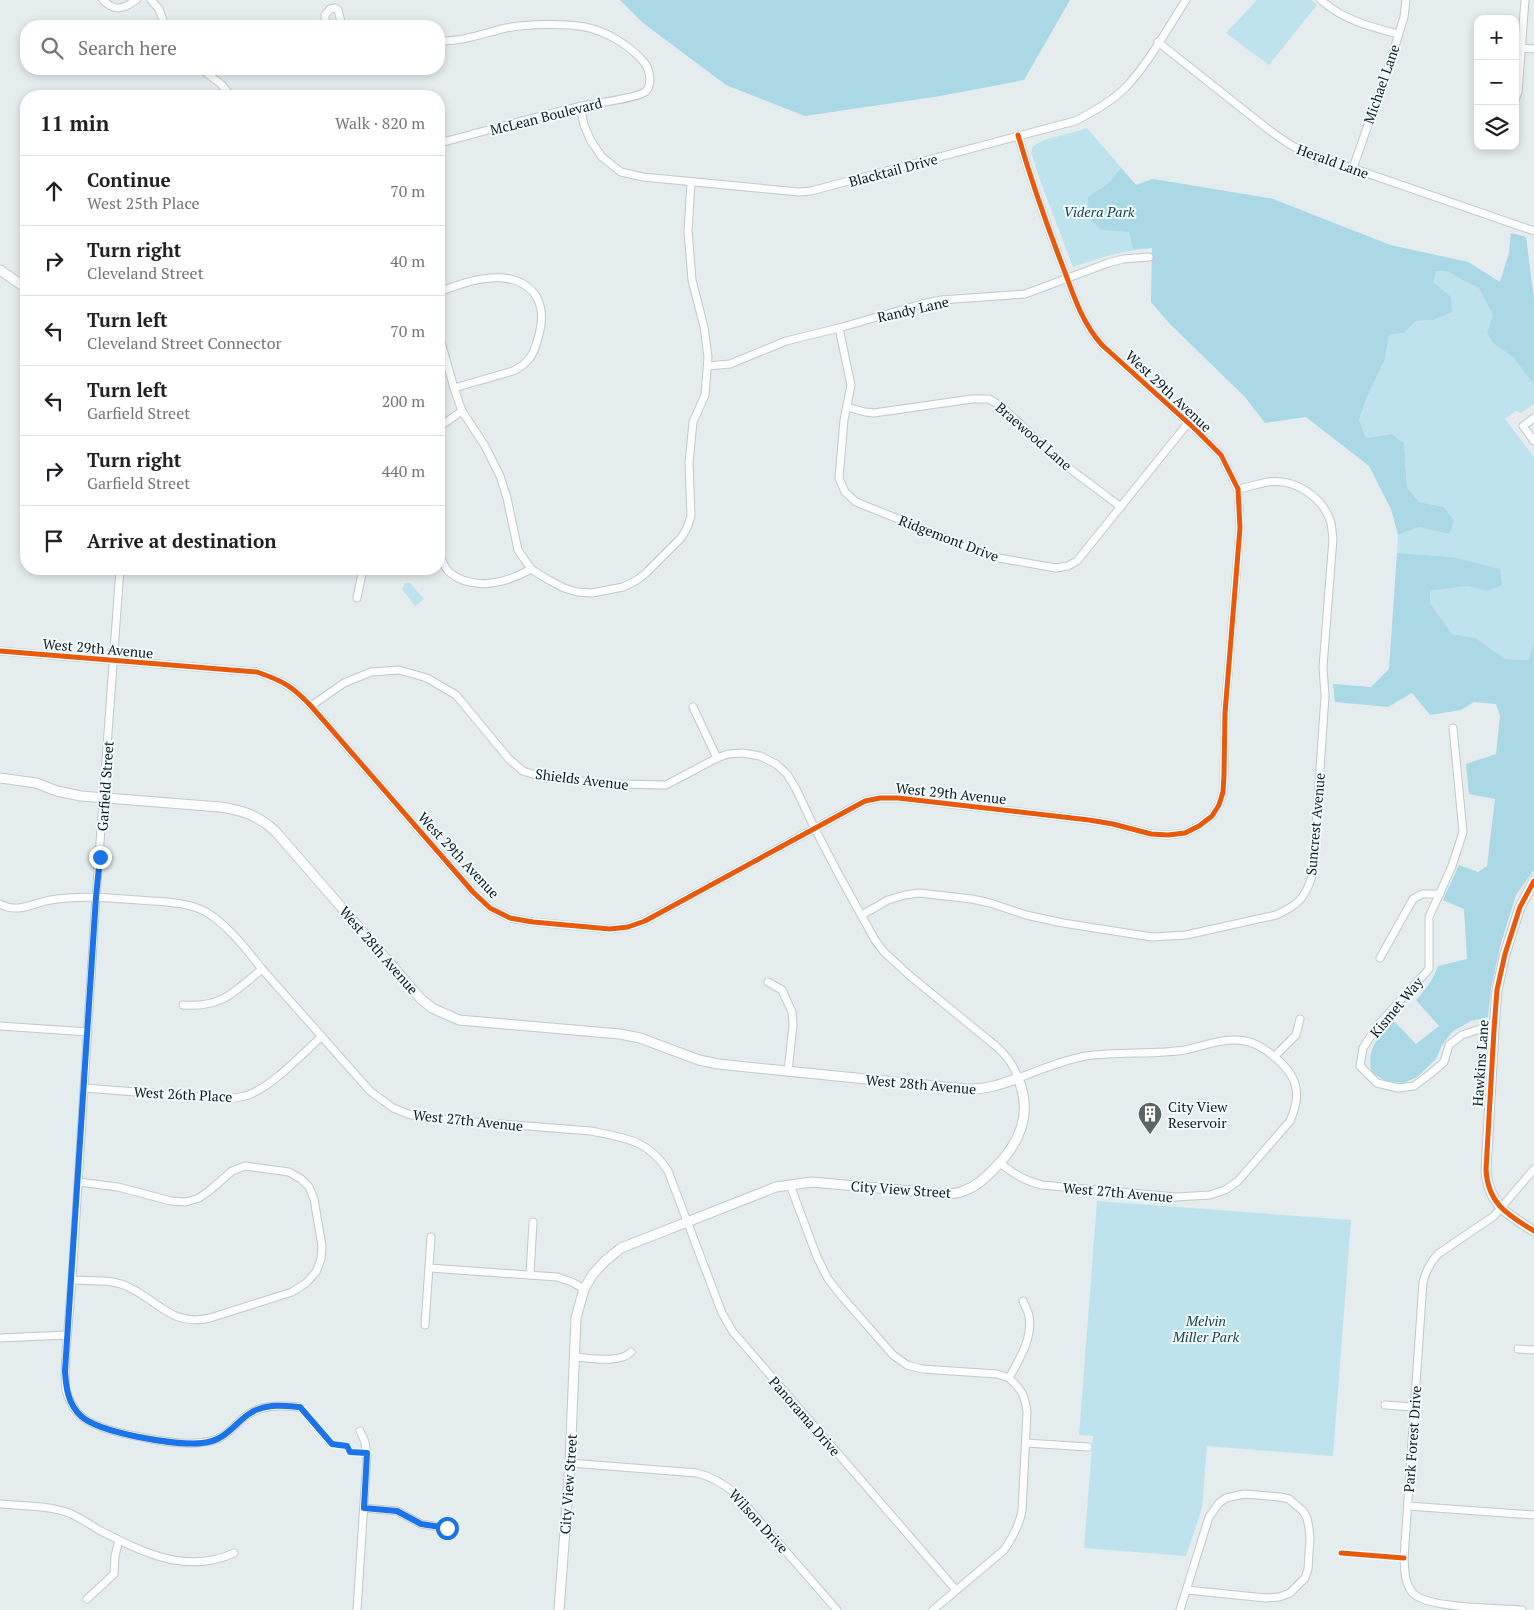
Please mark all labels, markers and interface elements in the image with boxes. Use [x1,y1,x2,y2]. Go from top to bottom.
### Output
map controls [1474,15,1519,150]
button: + [1474,15,1519,60]
search box [20,20,445,75]
icon: search [38,34,66,62]
text: Search here [78,35,177,60]
street label: Michael Lane [1359,42,1403,126]
button: − [1474,60,1519,105]
street label: McLean Boulevard [488,93,604,139]
button: layers [1474,105,1519,150]
text: 11 min [40,109,109,137]
text: Walk · 820 m [335,112,425,134]
street label: Herald Lane [1294,139,1372,183]
street label: Blacktail Drive [847,149,939,191]
text: Continue [87,167,171,192]
icon: ahead [40,177,68,205]
text: 70 m [390,180,425,202]
text: West 25th Place [87,192,200,214]
park label: Videra Park [1063,202,1135,221]
text: Turn right [87,237,181,262]
icon: right [40,247,68,275]
text: 40 m [390,250,425,272]
text: Cleveland Street [87,262,204,284]
street label: Randy Lane [875,292,951,326]
text: Turn left [87,307,168,332]
icon: left [40,317,68,345]
text: 70 m [390,320,425,342]
text: Cleveland Street Connector [87,332,282,354]
street label: West 29th Avenue [1122,346,1216,436]
text: Turn left [87,377,168,402]
icon: left [40,387,68,415]
text: 200 m [382,390,425,412]
street label: Braewood Lane [992,398,1076,474]
text: Garfield Street [87,402,190,424]
text: Turn right [87,447,181,472]
icon: right [40,457,68,485]
text: 440 m [382,460,425,482]
text: Garfield Street [87,472,190,494]
street label: Ridgemont Drive [896,510,1002,566]
icon: arrive [40,527,68,555]
text: Arrive at destination [87,528,276,553]
street label: West 29th Avenue [42,634,154,662]
street label: Garfield Street [92,740,118,832]
street label: Shields Avenue [534,764,630,794]
street label: Suncrest Avenue [1301,772,1329,876]
street label: West 29th Avenue [895,778,1007,808]
street label: West 29th Avenue [414,808,504,902]
route end [89,846,112,869]
street label: West 28th Avenue [335,902,423,998]
street label: Kismet Way [1365,972,1427,1041]
street label: Hawkins Lane [1467,1019,1493,1107]
street label: West 28th Avenue [865,1070,977,1098]
street label: West 26th Place [133,1082,233,1106]
place label: City View Reservoir [1168,1097,1228,1132]
building icon: City View Reservoir [1137,1101,1163,1135]
street label: West 27th Avenue [412,1105,524,1135]
street label: City View Street [850,1176,952,1202]
street label: West 27th Avenue [1062,1178,1174,1206]
park label: Melvin Miller Park [1172,1311,1239,1346]
street label: Panorama Drive [765,1372,845,1460]
street label: Park Forest Drive [1399,1385,1425,1493]
street label: City View Street [555,1433,581,1535]
street label: Wilson Drive [725,1485,793,1557]
route start [436,1517,459,1540]

